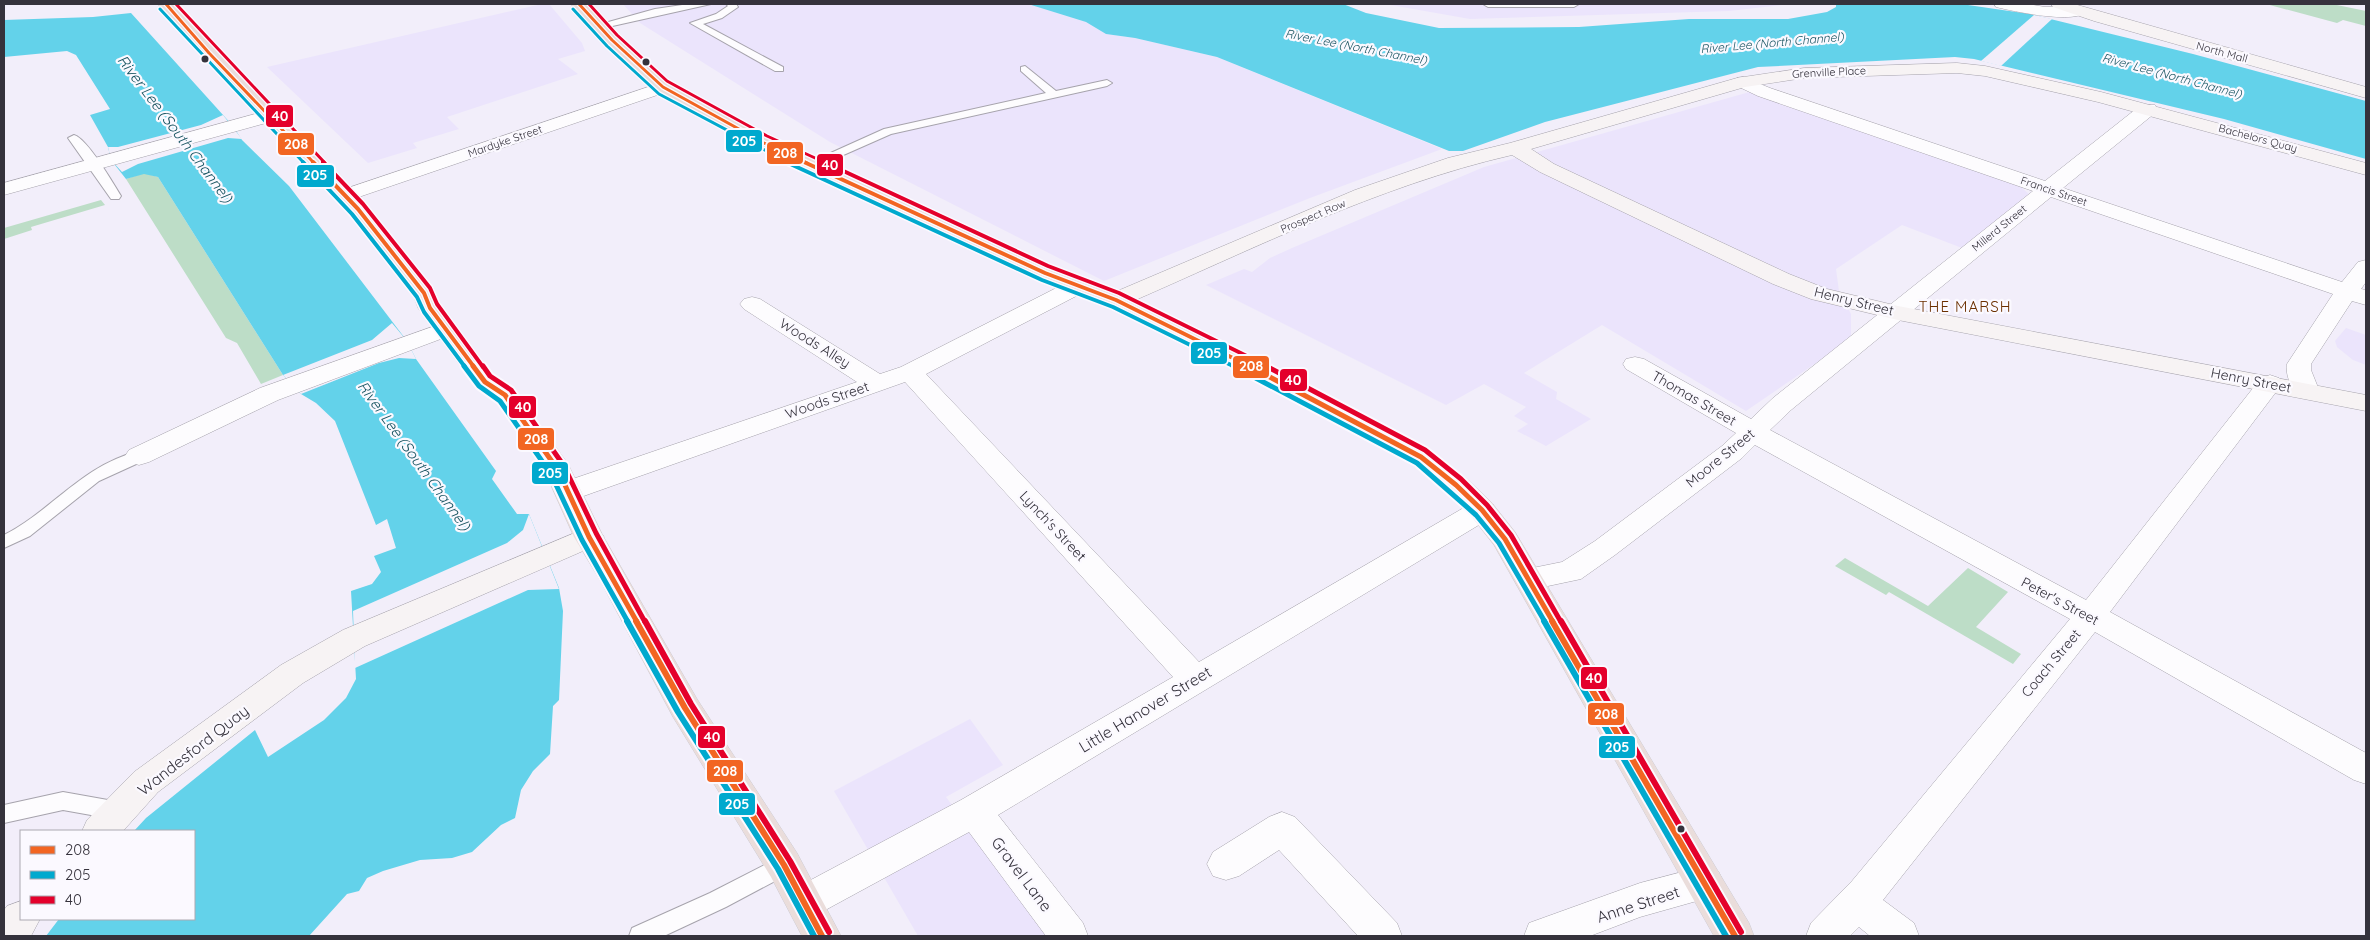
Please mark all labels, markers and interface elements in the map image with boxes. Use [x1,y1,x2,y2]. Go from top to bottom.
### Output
water label: River Lee (North Channel) [1284,25,1429,68]
water label: River Lee (North Channel) [1700,29,1845,56]
street label: North Mall [2195,38,2249,66]
water label: River Lee (North Channel) [2101,50,2244,102]
water label: River Lee (South Channel) [114,51,238,207]
unlabelled marker [200,54,210,64]
unlabelled marker [641,57,651,67]
street label: Grenville Place [1792,63,1866,81]
line badge: 40 [265,104,294,128]
text: 40 [272,107,289,125]
street label: Bachelors Quay [2217,121,2299,155]
street label: Mardyke Street [466,122,544,160]
line badge: 205 [725,129,763,153]
line badge: 208 [277,132,315,156]
text: 205 [732,132,756,150]
text: 208 [284,135,308,153]
line badge: 208 [766,141,804,165]
text: 208 [773,144,797,162]
line badge: 40 [816,153,844,177]
text: 40 [822,156,839,174]
line badge: 205 [296,164,335,188]
text: 205 [303,166,327,184]
street label: Francis Street [2019,173,2089,209]
street label: Prospect Row [1278,196,1348,236]
street label: Millerd Street [1969,202,2029,254]
street label: Henry Street [1812,282,1896,320]
district label: THE MARSH [1919,297,2011,316]
street label: Woods Alley [776,314,854,372]
line badge: 205 [1190,341,1228,365]
text: 205 [1197,344,1221,362]
line badge: 208 [1232,355,1270,379]
text: 208 [1239,357,1263,375]
street label: Henry Street [2209,363,2293,397]
street label: Thomas Street [1648,367,1740,430]
line badge: 40 [1279,368,1308,392]
text: 40 [1285,371,1302,389]
water label: River Lee (South Channel) [354,377,476,535]
street label: Woods Street [783,377,871,423]
line badge: 40 [508,395,537,419]
text: 40 [515,398,532,416]
street label: Moore Street [1682,425,1758,491]
line badge: 208 [517,427,555,451]
text: 208 [524,430,548,448]
line badge: 205 [531,461,569,485]
text: 205 [538,464,562,482]
street label: Lynch's Street [1016,487,1090,565]
street label: Peter's Street [2018,573,2102,629]
street label: Coach Street [2017,625,2085,701]
street label: Little Hanover Street [1075,661,1215,757]
line badge: 40 [1580,666,1608,690]
text: 40 [1586,669,1603,687]
street label: Wandesford Quay [133,700,253,800]
line badge: 208 [1587,702,1625,726]
text: 208 [1594,705,1618,723]
line badge: 40 [697,725,726,749]
text: 40 [704,728,721,746]
line badge: 205 [1598,735,1636,759]
text: 205 [1605,738,1629,756]
line badge: 208 [706,759,744,783]
text: 208 [713,762,737,780]
line badge: 205 [718,792,756,816]
text: 205 [725,795,749,813]
unlabelled marker [1676,824,1686,834]
legend [20,830,195,920]
street label: Gravel Lane [987,833,1057,915]
text: 208 [65,840,90,859]
text: 205 [65,865,90,884]
street label: Anne Street [1594,881,1682,927]
text: 40 [65,890,82,909]

